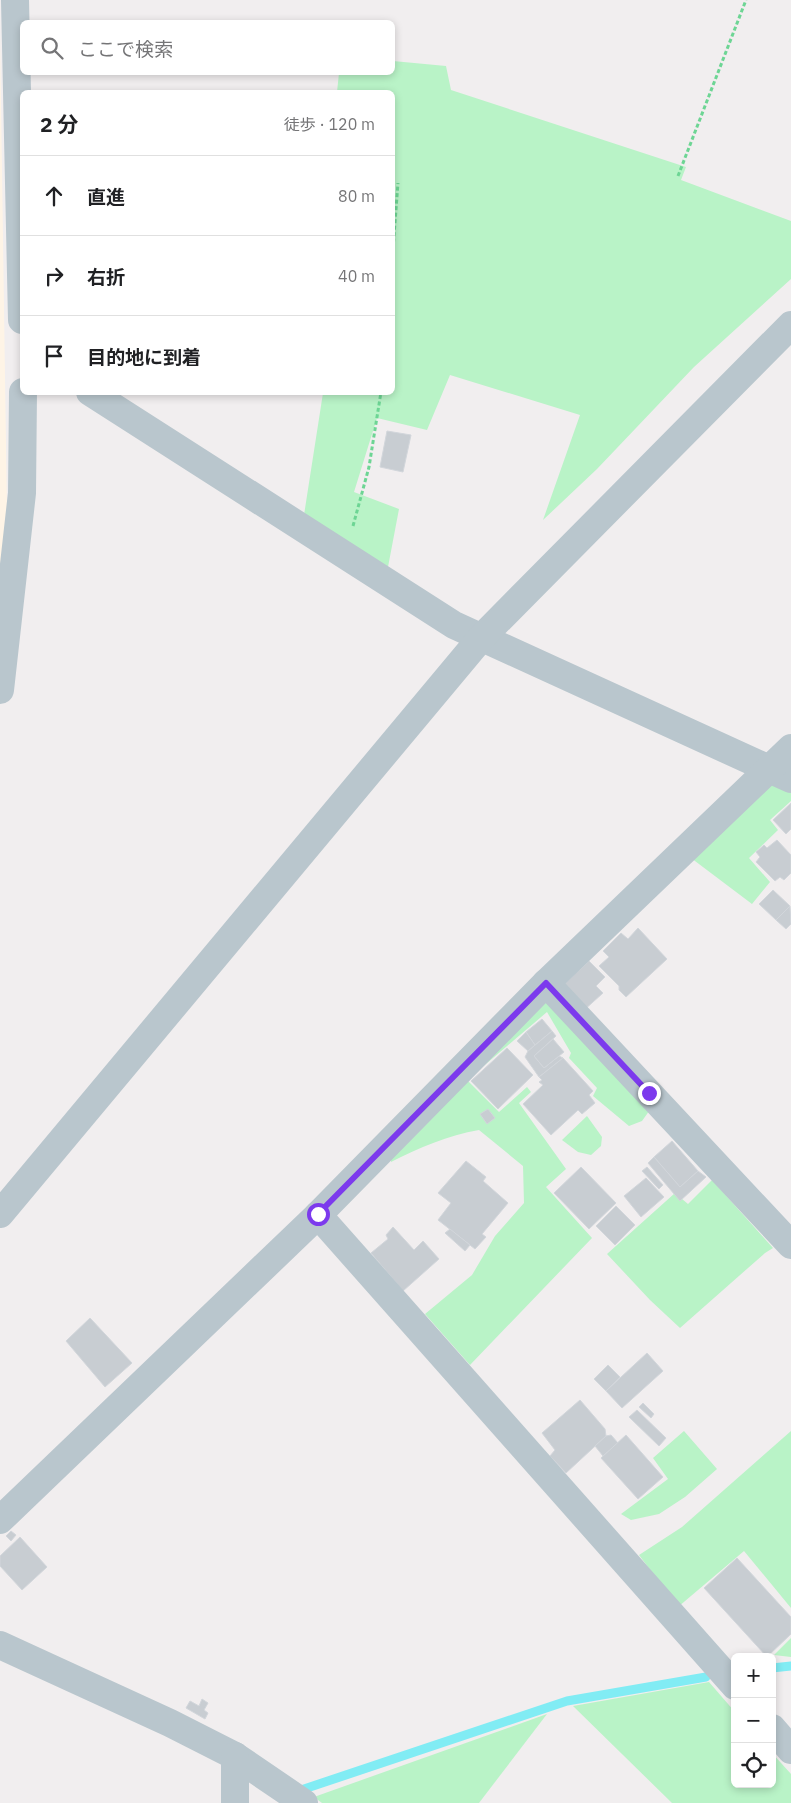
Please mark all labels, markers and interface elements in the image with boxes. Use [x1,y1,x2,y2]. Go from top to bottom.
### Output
search box [20,20,395,75]
icon: search [38,34,66,62]
text: ここで検索 [78,37,173,61]
text: 2 分 [40,110,79,138]
text: 徒歩 · 120 m [284,114,375,134]
icon: ahead [40,182,68,210]
text: 直進 [87,185,125,209]
text: 80 m [338,186,375,206]
icon: right [40,262,68,290]
text: 右折 [87,265,125,289]
text: 40 m [338,266,375,286]
icon: arrive [40,342,68,370]
text: 目的地に到着 [87,345,201,369]
route end [638,1082,661,1105]
route start [307,1203,330,1226]
map controls [731,1653,776,1788]
button: + [731,1653,776,1698]
button: − [731,1698,776,1743]
button: locate [731,1743,776,1788]

